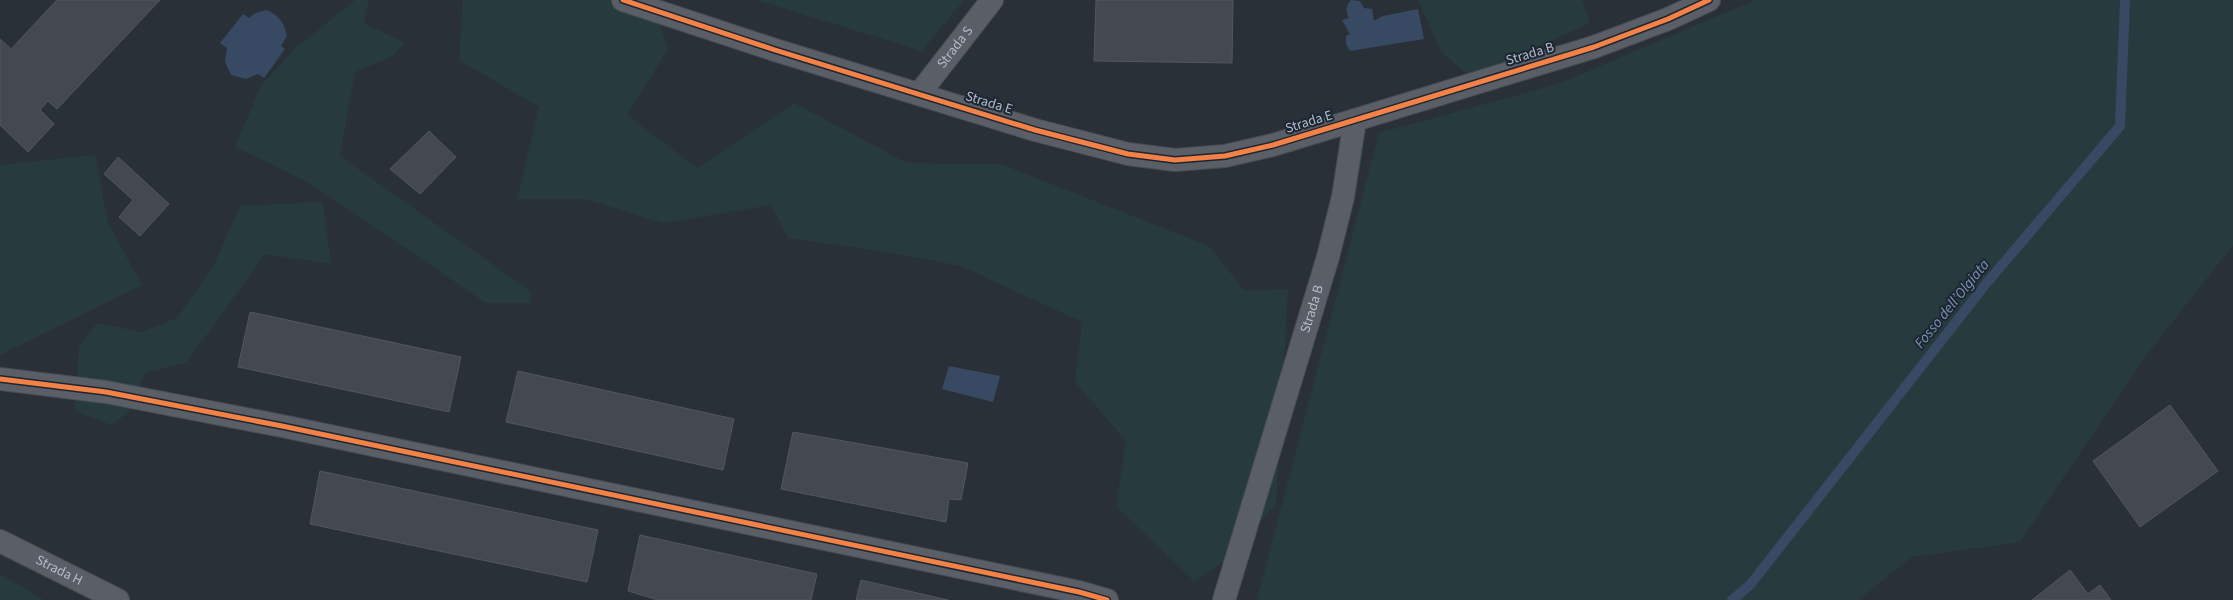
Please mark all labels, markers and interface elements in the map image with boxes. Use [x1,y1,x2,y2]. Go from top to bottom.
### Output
street label: Strada S [932,22,978,73]
street label: Strada B [1503,37,1557,71]
street label: Strada E [963,86,1015,120]
street label: Strada E [1283,105,1335,139]
water label: Fosso dell’Olgiata [1909,255,1995,353]
street label: Strada B [1295,283,1329,336]
street label: Strada H [32,550,86,591]

